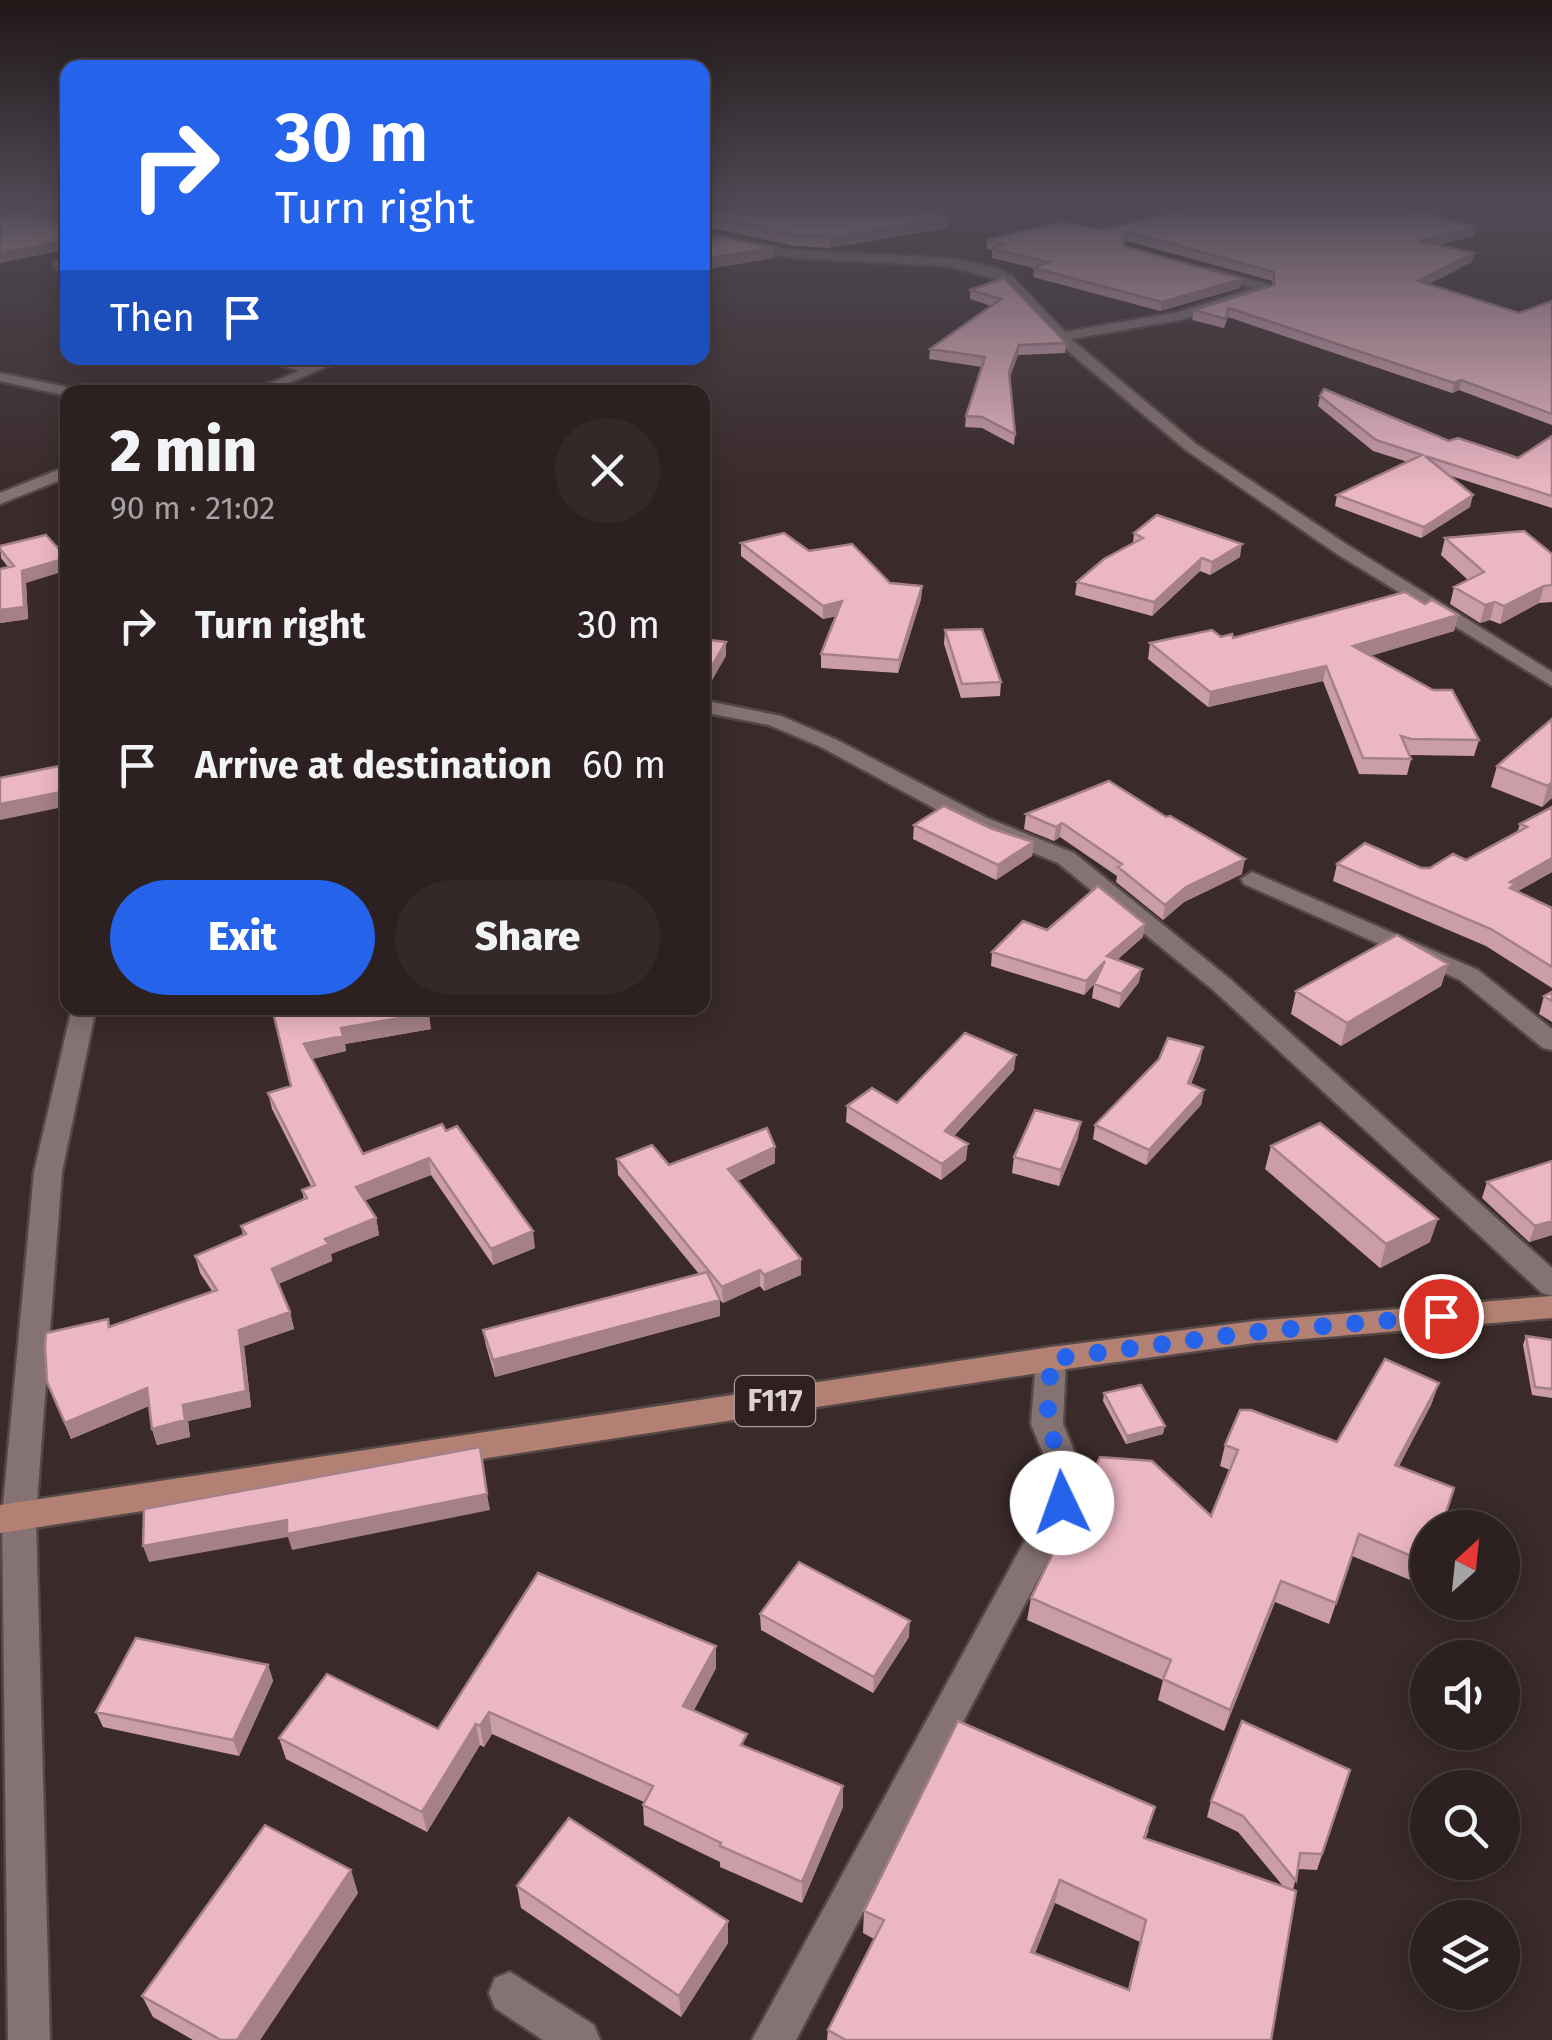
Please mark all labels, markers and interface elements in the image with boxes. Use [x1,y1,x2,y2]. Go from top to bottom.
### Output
text: 30 m [275,96,428,180]
icon: right [110,100,240,230]
text: Turn right [275,181,474,235]
icon: arrive [215,290,270,345]
text: Then [110,295,195,341]
text: 2 min [110,415,257,487]
button: close [555,418,660,523]
text: 90 m · 21:02 [110,489,275,527]
icon: right [110,598,165,653]
text: Turn right [195,602,365,648]
text: 30 m [577,602,660,648]
icon: arrive [110,738,165,793]
text: Arrive at destination [195,742,552,788]
text: 60 m [582,742,666,788]
button: Exit [110,880,375,995]
button: Share [395,880,660,995]
pin [1399,1274,1484,1359]
icon: arrive [1414,1289,1469,1344]
road number: F117 [735,1376,815,1426]
position arrow [1010,1451,1114,1555]
north arrow [1410,1510,1520,1620]
map controls [1410,1510,1520,2010]
button: sound [1410,1640,1520,1750]
button: search [1410,1770,1520,1880]
button: layers [1410,1900,1520,2010]

